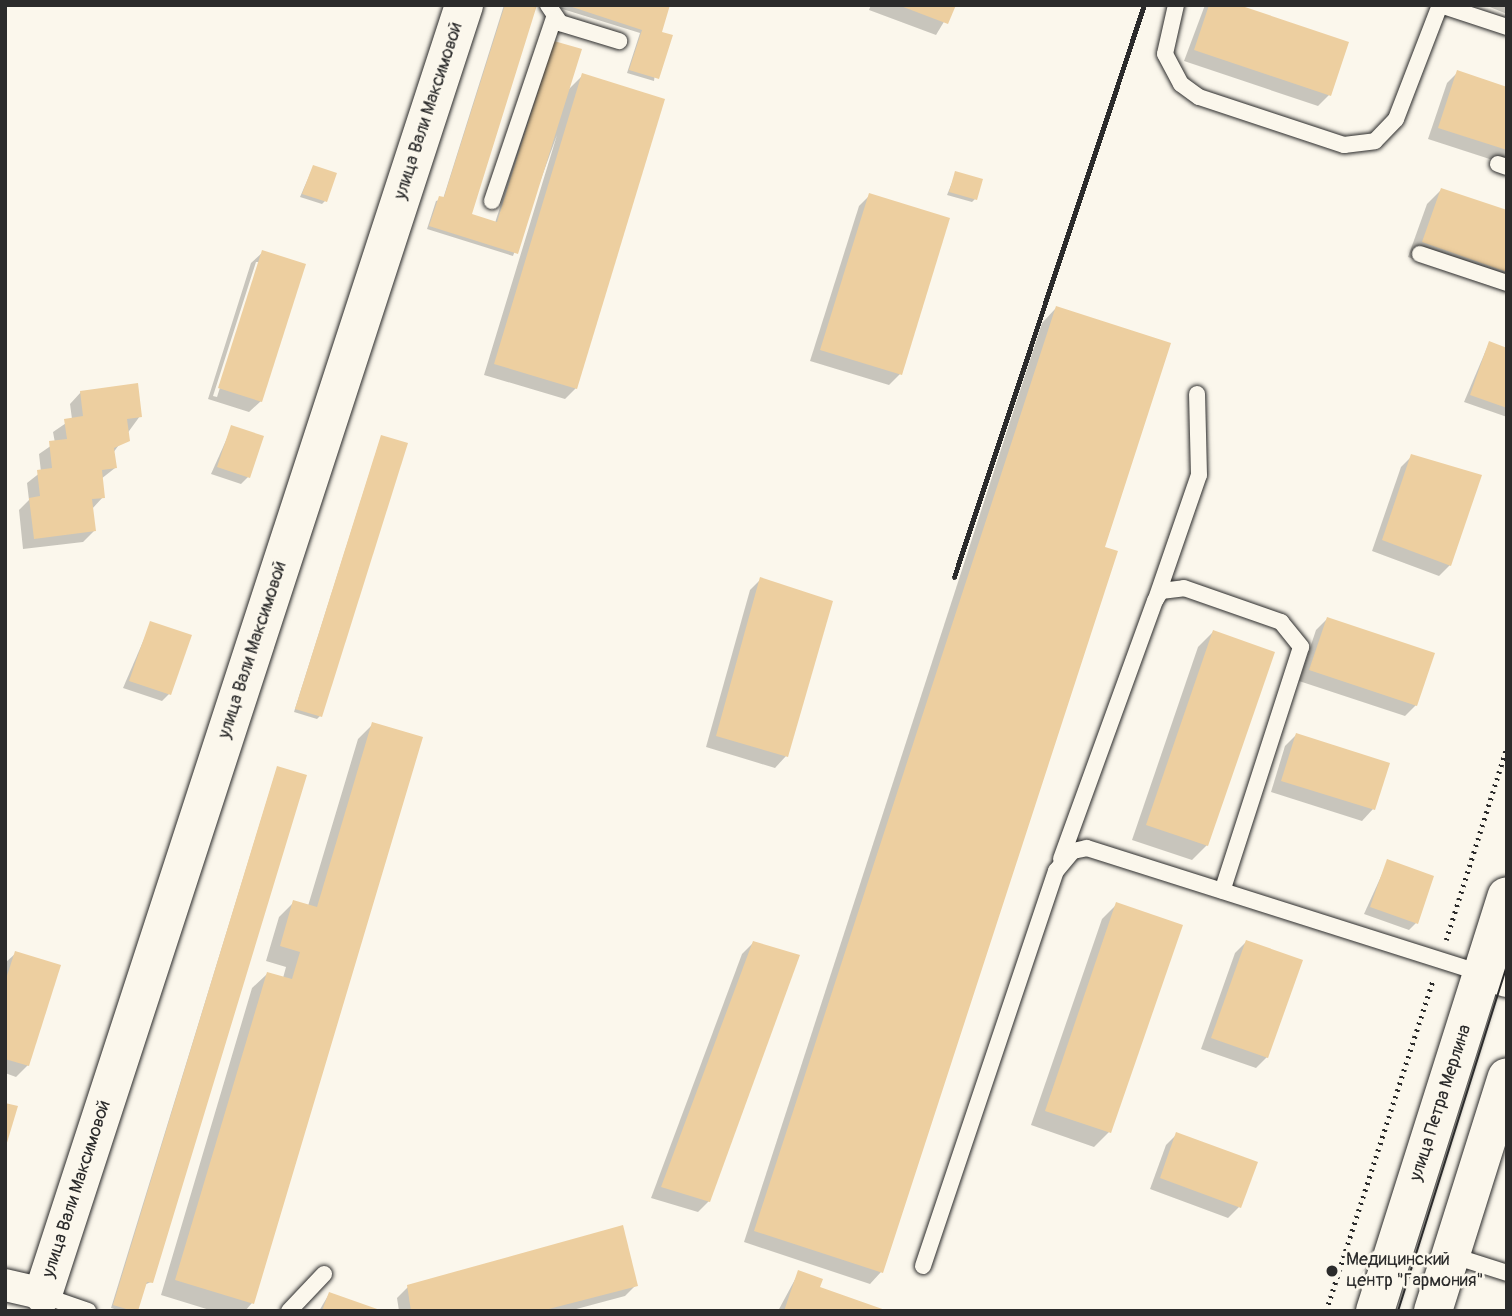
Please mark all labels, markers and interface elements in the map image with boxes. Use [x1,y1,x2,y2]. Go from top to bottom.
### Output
street label: улица Вали Максимовой [390,20,468,202]
street label: улица Вали Максимовой [214,559,292,741]
street label: улица Петра Мерлина [1405,1022,1477,1184]
street label: улица Вали Максимовой [38,1098,116,1280]
place label: Медицинский центр "Гармония" [1346,1250,1484,1292]
marker: Медицинский центр "Гармония" [1324,1263,1340,1279]

